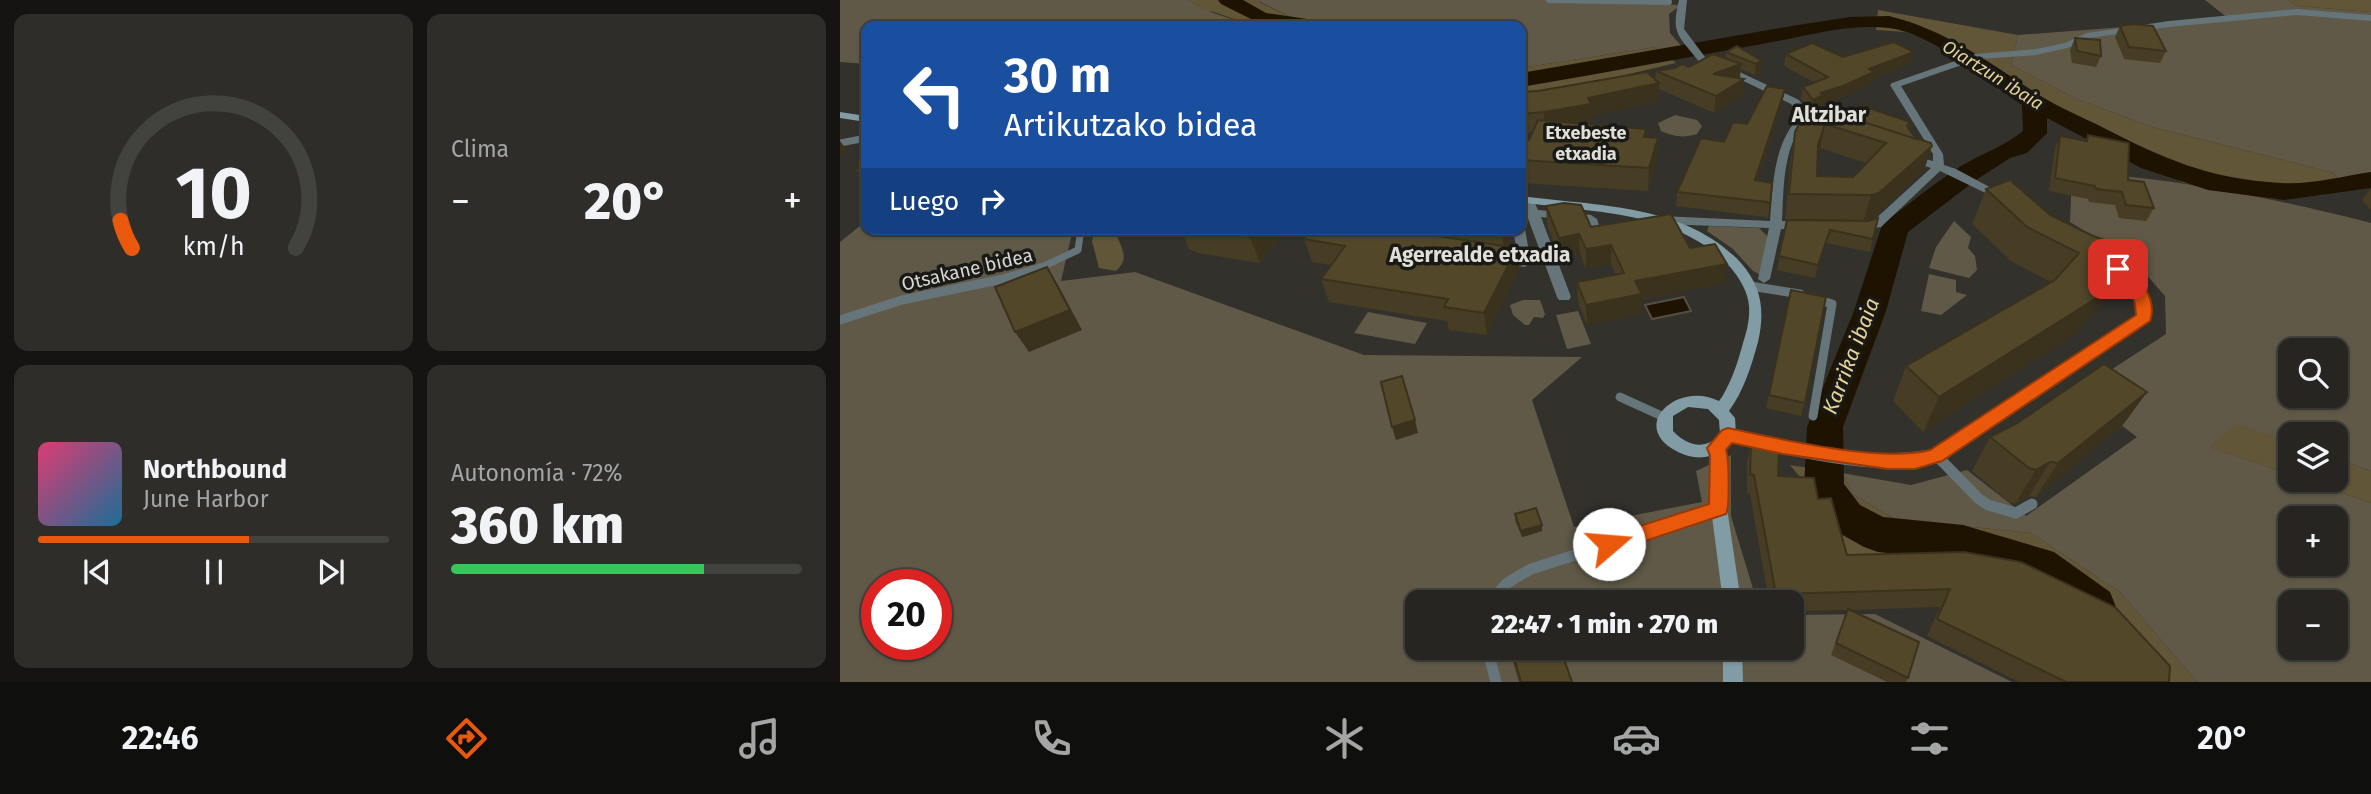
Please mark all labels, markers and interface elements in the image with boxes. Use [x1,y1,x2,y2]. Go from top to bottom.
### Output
water label: Oiartzun ibaia [1938,35,2048,115]
text: 30 m [1004,46,1111,105]
icon: left [889,49,980,140]
district label: Altzibar [1791,102,1867,128]
text: Artikutzako bidea [1004,106,1257,144]
district label: Etxebeste etxadia [1546,122,1627,165]
text: Clima [451,135,509,163]
text: 10 [175,151,252,238]
text: 20° [584,170,669,233]
text: − [451,178,470,224]
text: + [783,178,802,224]
icon: right [973,182,1011,220]
text: Luego [889,186,959,217]
text: km/h [183,232,244,262]
pin [2088,239,2148,299]
district label: Agerrealde etxadia [1389,242,1570,268]
street label: Otsakane bidea [899,243,1035,296]
icon: arrive [2099,250,2137,288]
water label: Karrika ibaia [1817,294,1885,418]
map controls [2278,338,2348,660]
button: search [2278,338,2348,408]
button: layers [2278,422,2348,492]
text: Northbound [143,454,287,485]
text: Autonomía · 72% [451,459,623,487]
text: June Harbor [143,485,269,513]
text: 360 km [451,494,624,557]
button: + [2278,506,2348,576]
position arrow [1572,507,1646,581]
icon: previous [78,553,116,591]
icon: pause [195,553,233,591]
icon: next [312,553,350,591]
speed limit sign: 20 [861,569,952,660]
button: − [2278,590,2348,660]
text: 22:47 · 1 min · 270 m [1491,609,1718,640]
icon: directions [442,714,491,763]
icon: music [735,714,784,763]
icon: phone [1027,714,1076,763]
icon: climate [1320,714,1369,763]
icon: car [1612,714,1661,763]
icon: filters [1905,714,1954,763]
text: 22:46 [122,719,199,757]
text: 20° [2197,719,2249,757]

